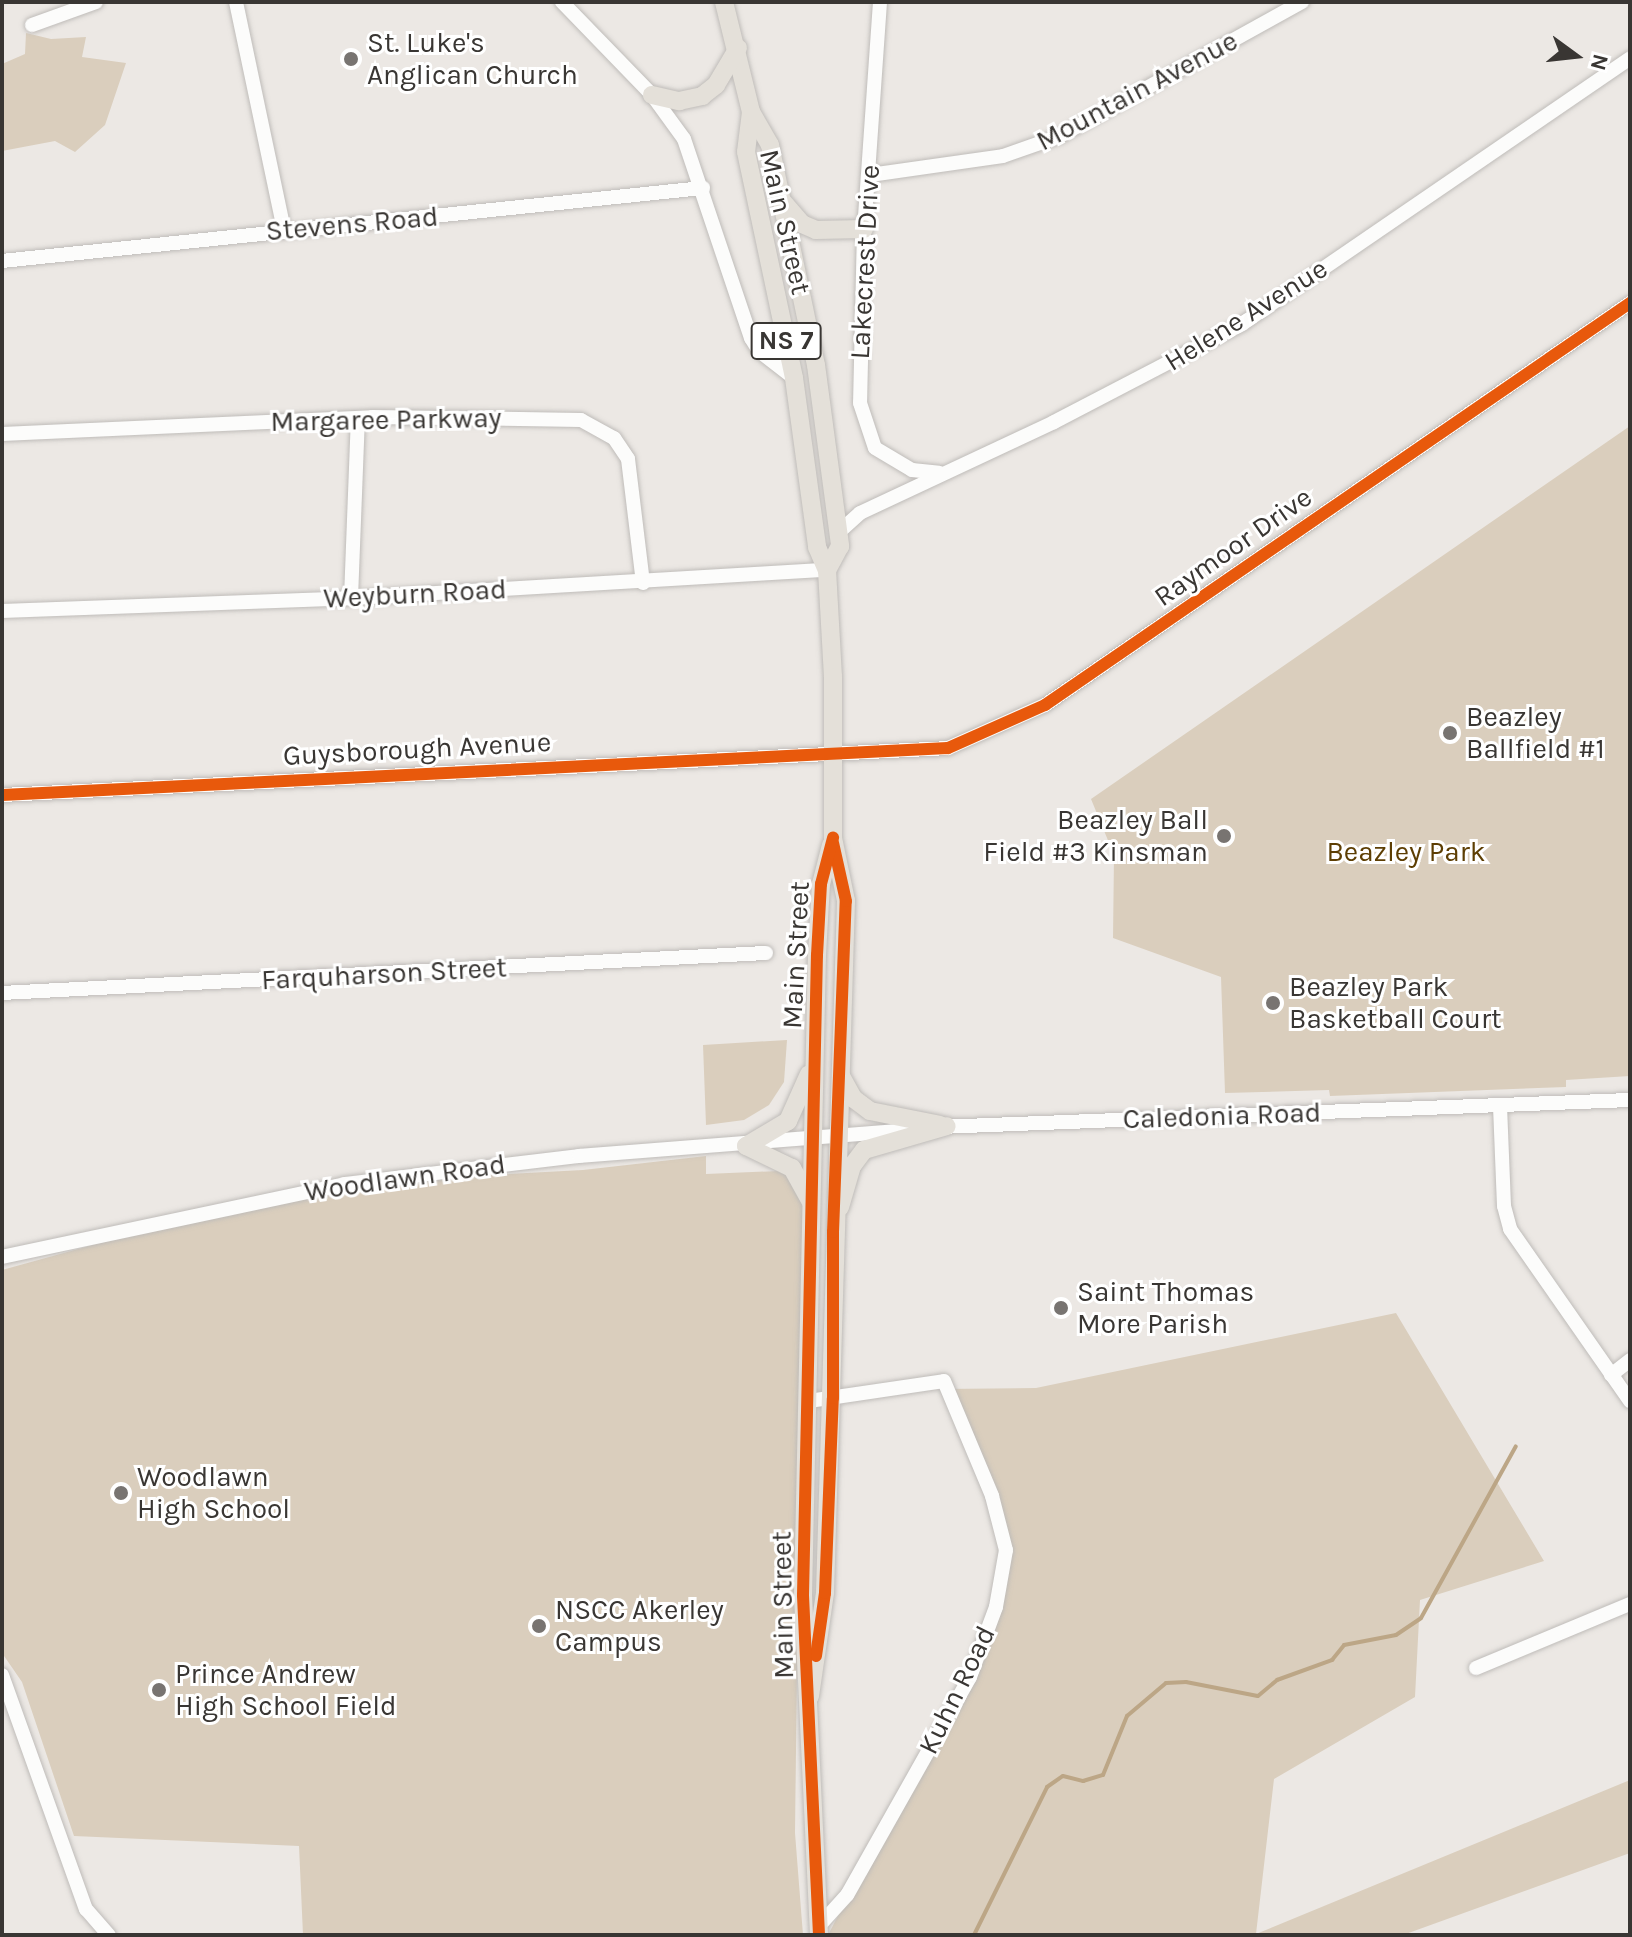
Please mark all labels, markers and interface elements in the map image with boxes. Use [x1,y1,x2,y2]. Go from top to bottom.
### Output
north arrow [1536,16,1616,96]
street label: Mountain Avenue [1031,24,1243,158]
place label: St. Luke's Anglican Church [367,26,578,92]
marker: St. Luke's Anglican Church [342,50,360,68]
text: N [1585,51,1614,73]
street label: Main Street [752,146,818,298]
street label: Lakecrest Drive [843,164,887,360]
street label: Stevens Road [264,200,440,248]
street label: Helene Avenue [1158,252,1334,378]
road number: NS 7 [750,319,822,363]
street label: Margaree Parkway [270,401,502,439]
street label: Raymoor Drive [1148,480,1318,614]
street label: Weyburn Road [323,572,507,616]
place label: Beazley Ballfield #1 [1466,700,1605,766]
marker: Beazley Ballfield #1 [1441,724,1459,742]
street label: Guysborough Avenue [282,725,552,773]
place label: Beazley Ball Field #3 Kinsman [983,803,1208,869]
marker: Beazley Ball Field #3 Kinsman [1215,827,1233,845]
park label: Beazley Park [1326,835,1486,869]
street label: Main Street [775,880,817,1030]
street label: Farquharson Street [260,951,508,997]
place label: Beazley Park Basketball Court [1289,970,1502,1036]
marker: Beazley Park Basketball Court [1264,994,1282,1012]
street label: Caledonia Road [1122,1096,1322,1136]
street label: Woodlawn Road [302,1147,508,1209]
place label: Saint Thomas More Parish [1077,1275,1254,1341]
marker: Saint Thomas More Parish [1052,1299,1070,1317]
place label: Woodlawn High School [137,1460,290,1526]
marker: Woodlawn High School [112,1484,130,1502]
street label: Main Street [765,1531,801,1679]
place label: NSCC Akerley Campus [555,1593,724,1659]
marker: NSCC Akerley Campus [530,1617,548,1635]
street label: Kuhn Road [911,1620,1003,1760]
place label: Prince Andrew High School Field [175,1657,397,1723]
marker: Prince Andrew High School Field [150,1681,168,1699]

